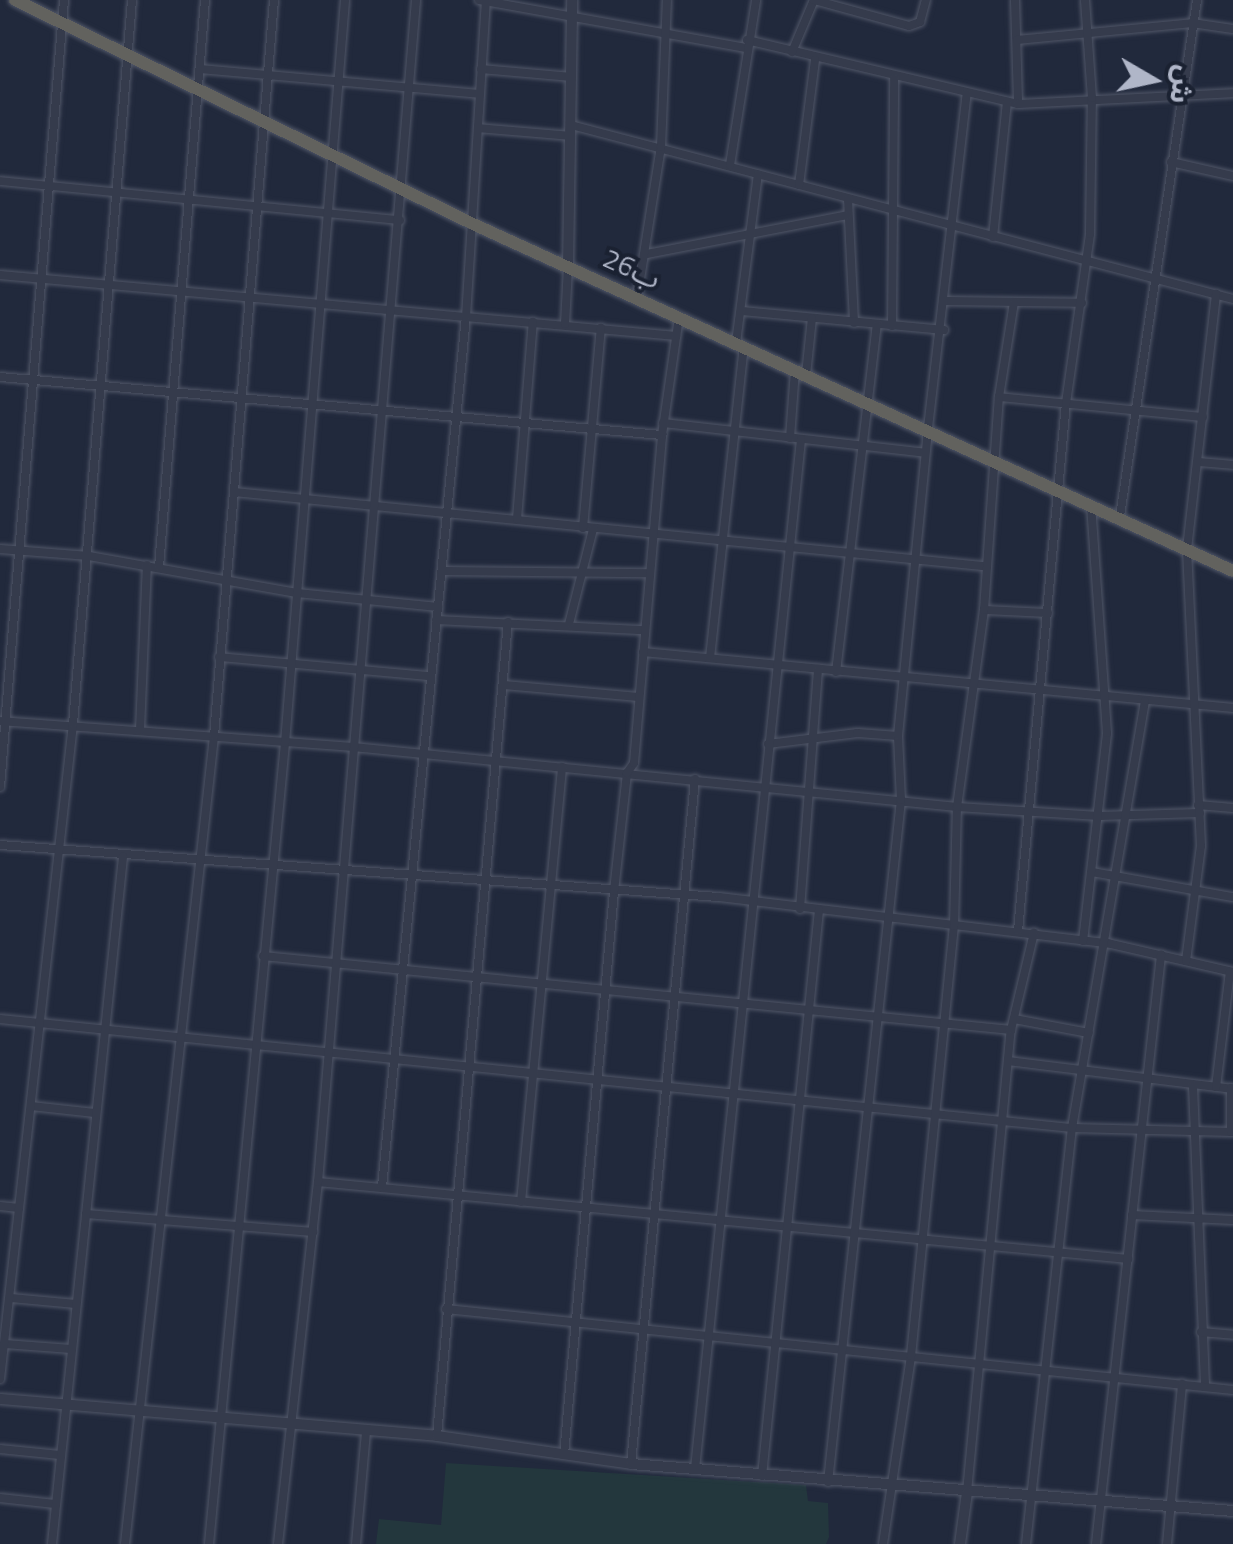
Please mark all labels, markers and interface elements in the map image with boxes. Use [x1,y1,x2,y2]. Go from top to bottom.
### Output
north arrow [1103,30,1203,130]
text: ش [1159,62,1207,107]
street label: 26ب [598,241,666,295]

